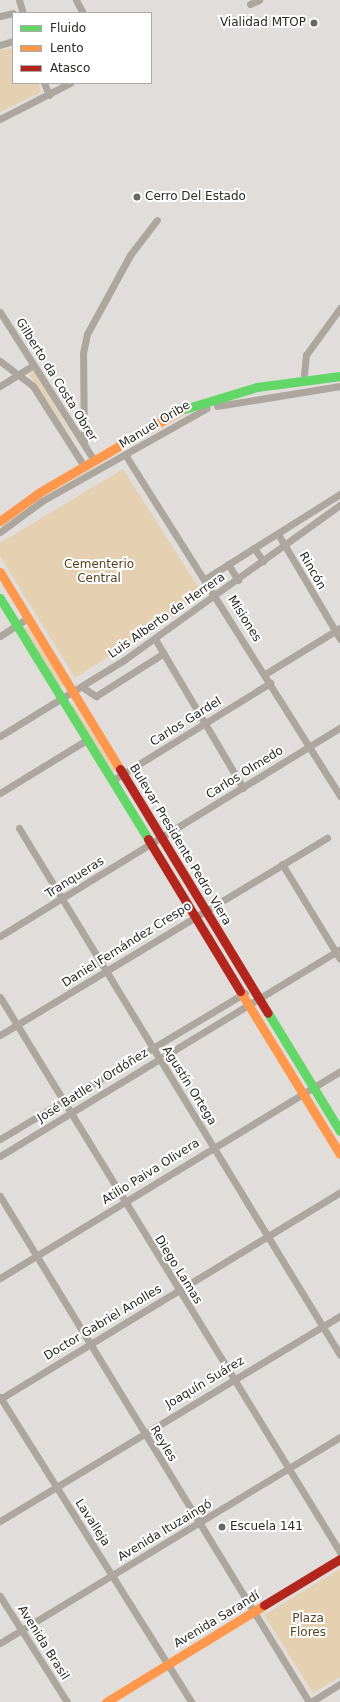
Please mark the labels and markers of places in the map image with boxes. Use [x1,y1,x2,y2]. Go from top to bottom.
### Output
place label: Vialidad MTOP [220,16,306,30]
marker: Vialidad MTOP [309,18,319,28]
place label: Cerro Del Estado [145,190,246,204]
marker: Cerro Del Estado [132,192,142,202]
place label: Escuela 141 [230,1520,303,1534]
marker: Escuela 141 [217,1522,227,1532]

